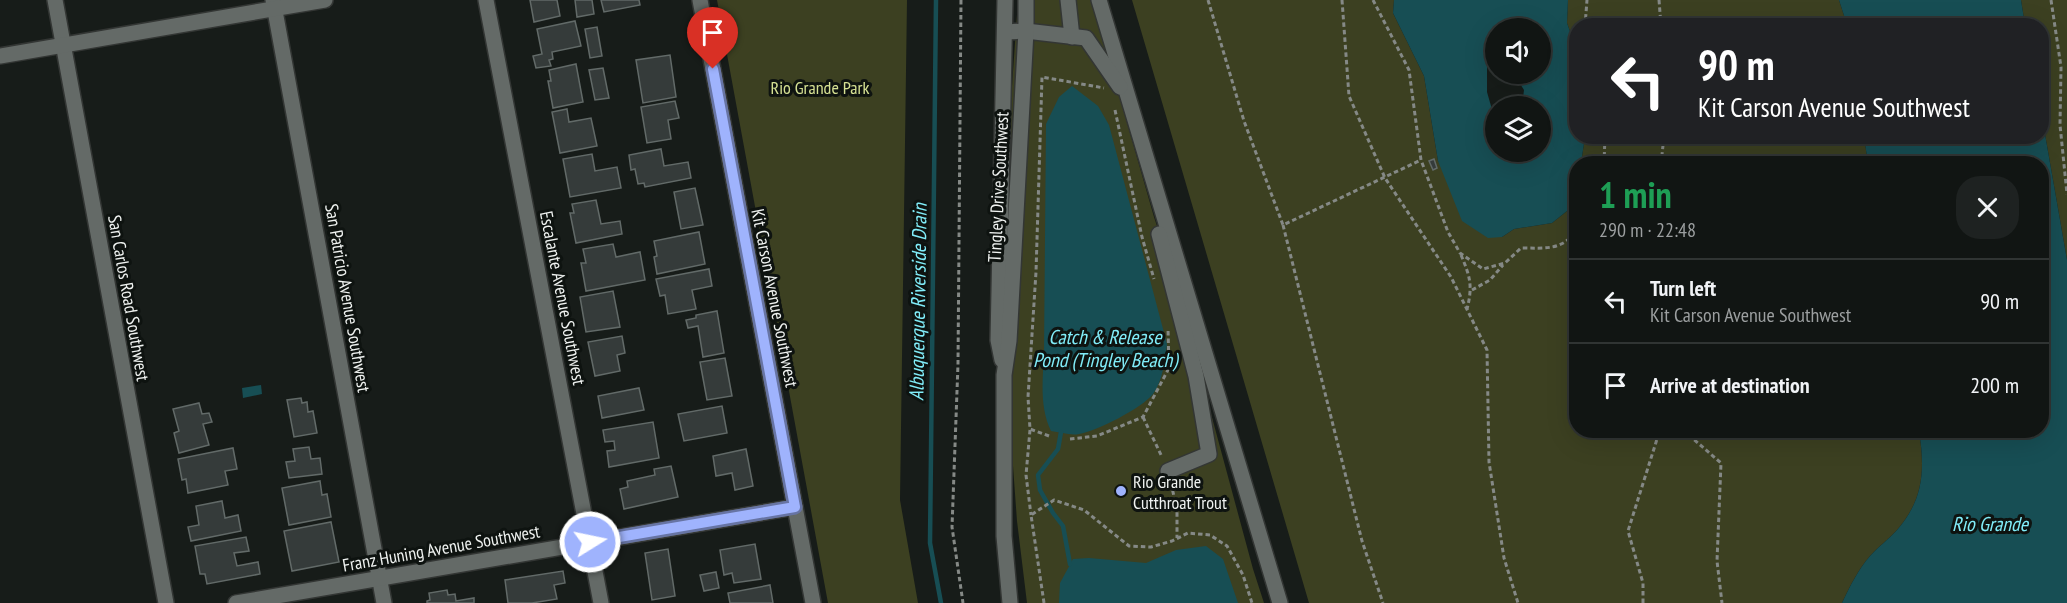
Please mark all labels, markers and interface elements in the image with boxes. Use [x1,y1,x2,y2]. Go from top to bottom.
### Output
pin [687,7,738,69]
icon: arrive [696,16,729,49]
map controls [1485,18,1551,162]
button: sound [1485,18,1551,84]
text: 90 m [1698,37,1775,92]
icon: left [1599,42,1677,120]
park label: Rio Grande Park [771,76,869,99]
text: Kit Carson Avenue Southwest [1698,90,1970,124]
button: layers [1485,96,1551,162]
street label: Tingley Drive Southwest [983,111,1013,263]
text: 1 min [1599,171,1672,218]
button: close [1956,176,2019,239]
street label: San Patricio Avenue Southwest [320,202,376,394]
water label: Albuquerque Riverside Drain [903,202,933,401]
street label: Kit Carson Avenue Southwest [746,207,804,389]
street label: Escalante Avenue Southwest [535,209,591,387]
street label: San Carlos Road Southwest [103,213,155,383]
text: 290 m · 22:48 [1599,217,1696,243]
text: Turn left [1650,274,1716,302]
icon: left [1599,285,1632,318]
text: 90 m [1980,287,2019,315]
text: Kit Carson Avenue Southwest [1650,302,1851,328]
water label: Catch & Release Pond (Tingley Beach) [1033,324,1179,373]
icon: arrive [1599,369,1632,402]
text: Arrive at destination [1650,371,1810,399]
text: 200 m [1970,371,2019,399]
place label: Rio Grande Cutthroat Trout [1133,470,1227,514]
marker: Rio Grande Cutthroat Trout [1114,484,1128,498]
position arrow [558,510,622,574]
water label: Rio Grande [1952,511,2030,537]
street label: Franz Huning Avenue Southwest [340,519,542,577]

